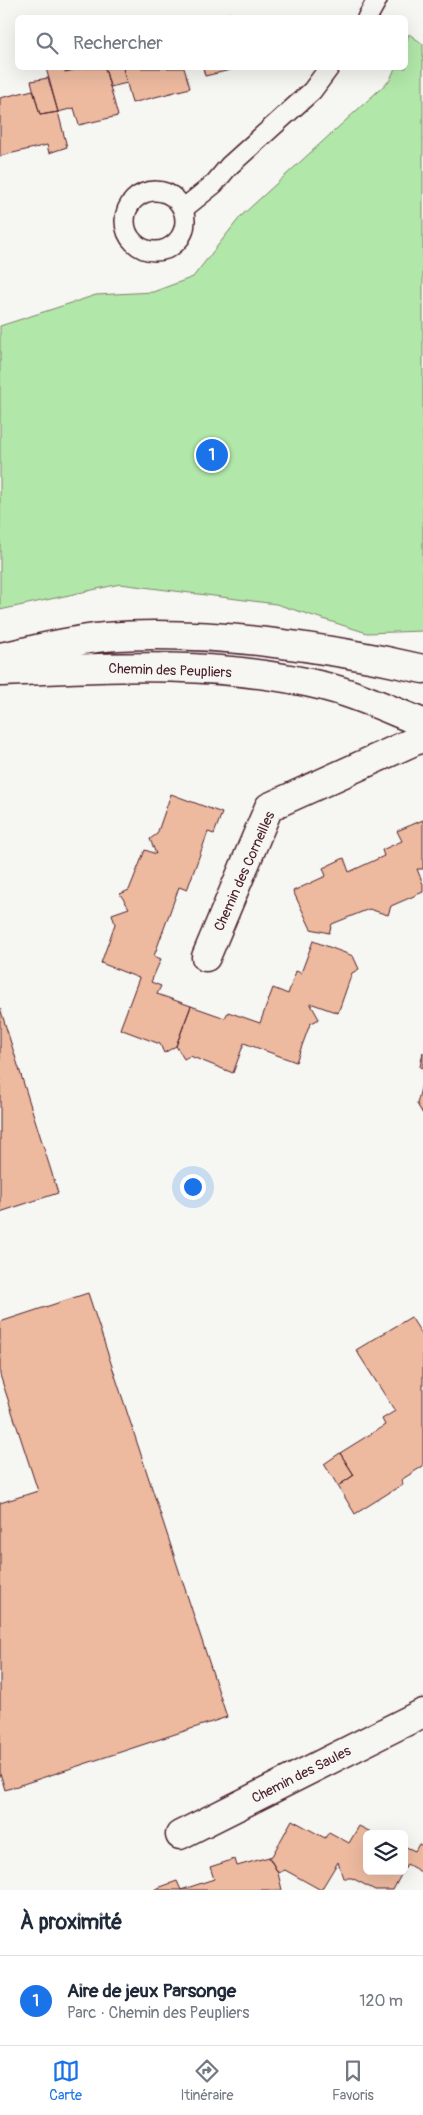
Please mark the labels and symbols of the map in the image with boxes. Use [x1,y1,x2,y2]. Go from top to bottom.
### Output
pin: 1 [196,436,228,474]
street label: Chemin des Peupliers [108,660,233,681]
street label: Chemin des Corneilles [210,808,279,934]
your location [180,1174,206,1200]
street label: Chemin des Saules [249,1742,354,1807]

